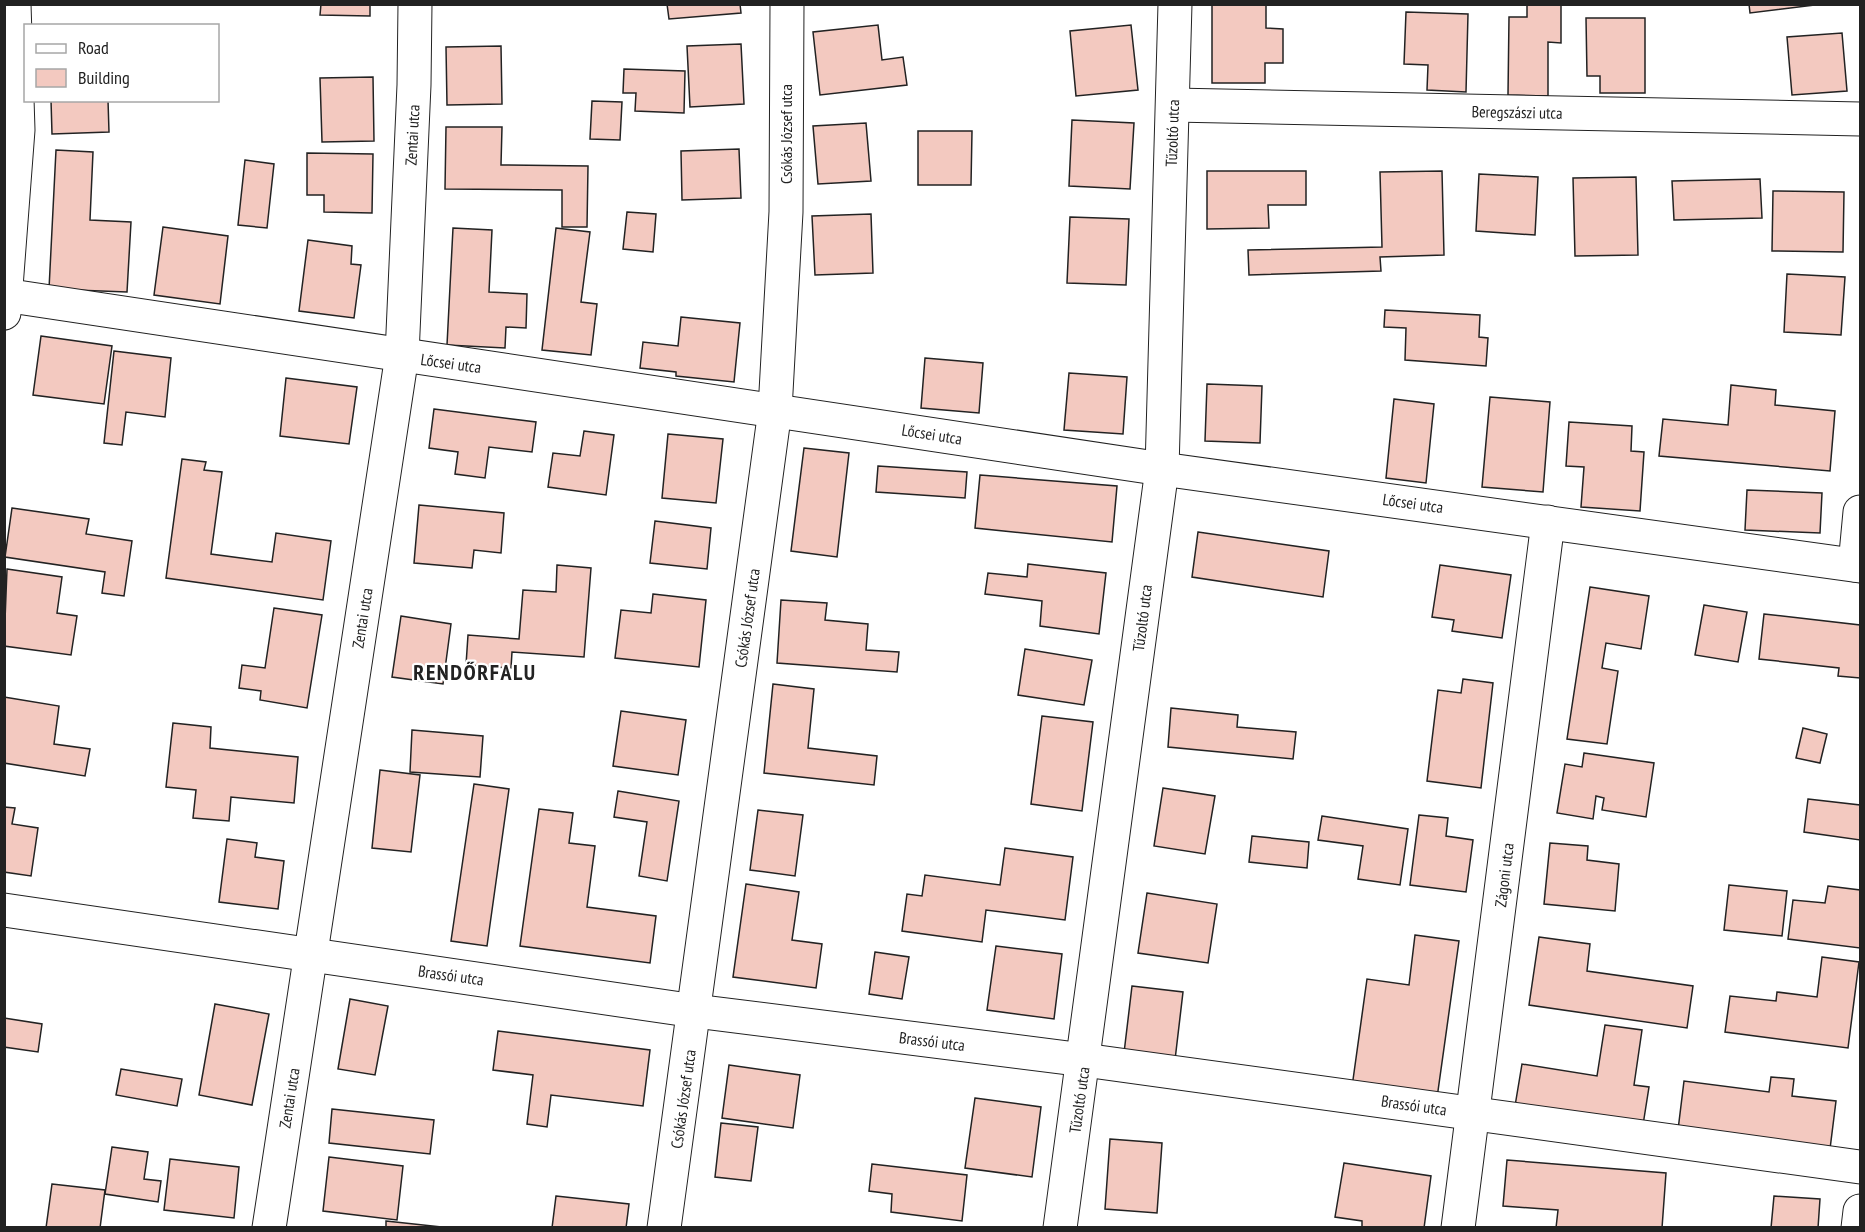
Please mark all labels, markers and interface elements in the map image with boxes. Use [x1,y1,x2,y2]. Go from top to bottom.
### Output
legend [24,24,219,102]
text: Road [78,36,109,59]
text: Building [78,66,130,89]
street label: Csókás József utca [776,84,796,184]
street label: Tűzoltó utca [1161,99,1183,167]
street label: Beregszászi utca [1471,101,1563,123]
street label: Zentai utca [400,104,424,166]
street label: Lőcsei utca [420,349,482,377]
street label: Lőcsei utca [900,419,964,449]
street label: Lőcsei utca [1382,489,1444,517]
street label: Csókás József utca [730,567,764,669]
street label: Tűzoltó utca [1128,583,1156,653]
street label: Zentai utca [347,586,377,650]
district label: RENDŐRFALU [413,658,537,686]
street label: Zágoni utca [1490,842,1518,908]
street label: Brassói utca [417,960,485,990]
street label: Brassói utca [898,1027,966,1055]
street label: Csókás József utca [666,1048,700,1150]
street label: Tűzoltó utca [1064,1065,1094,1135]
street label: Zentai utca [274,1066,304,1130]
street label: Brassói utca [1380,1090,1448,1120]

